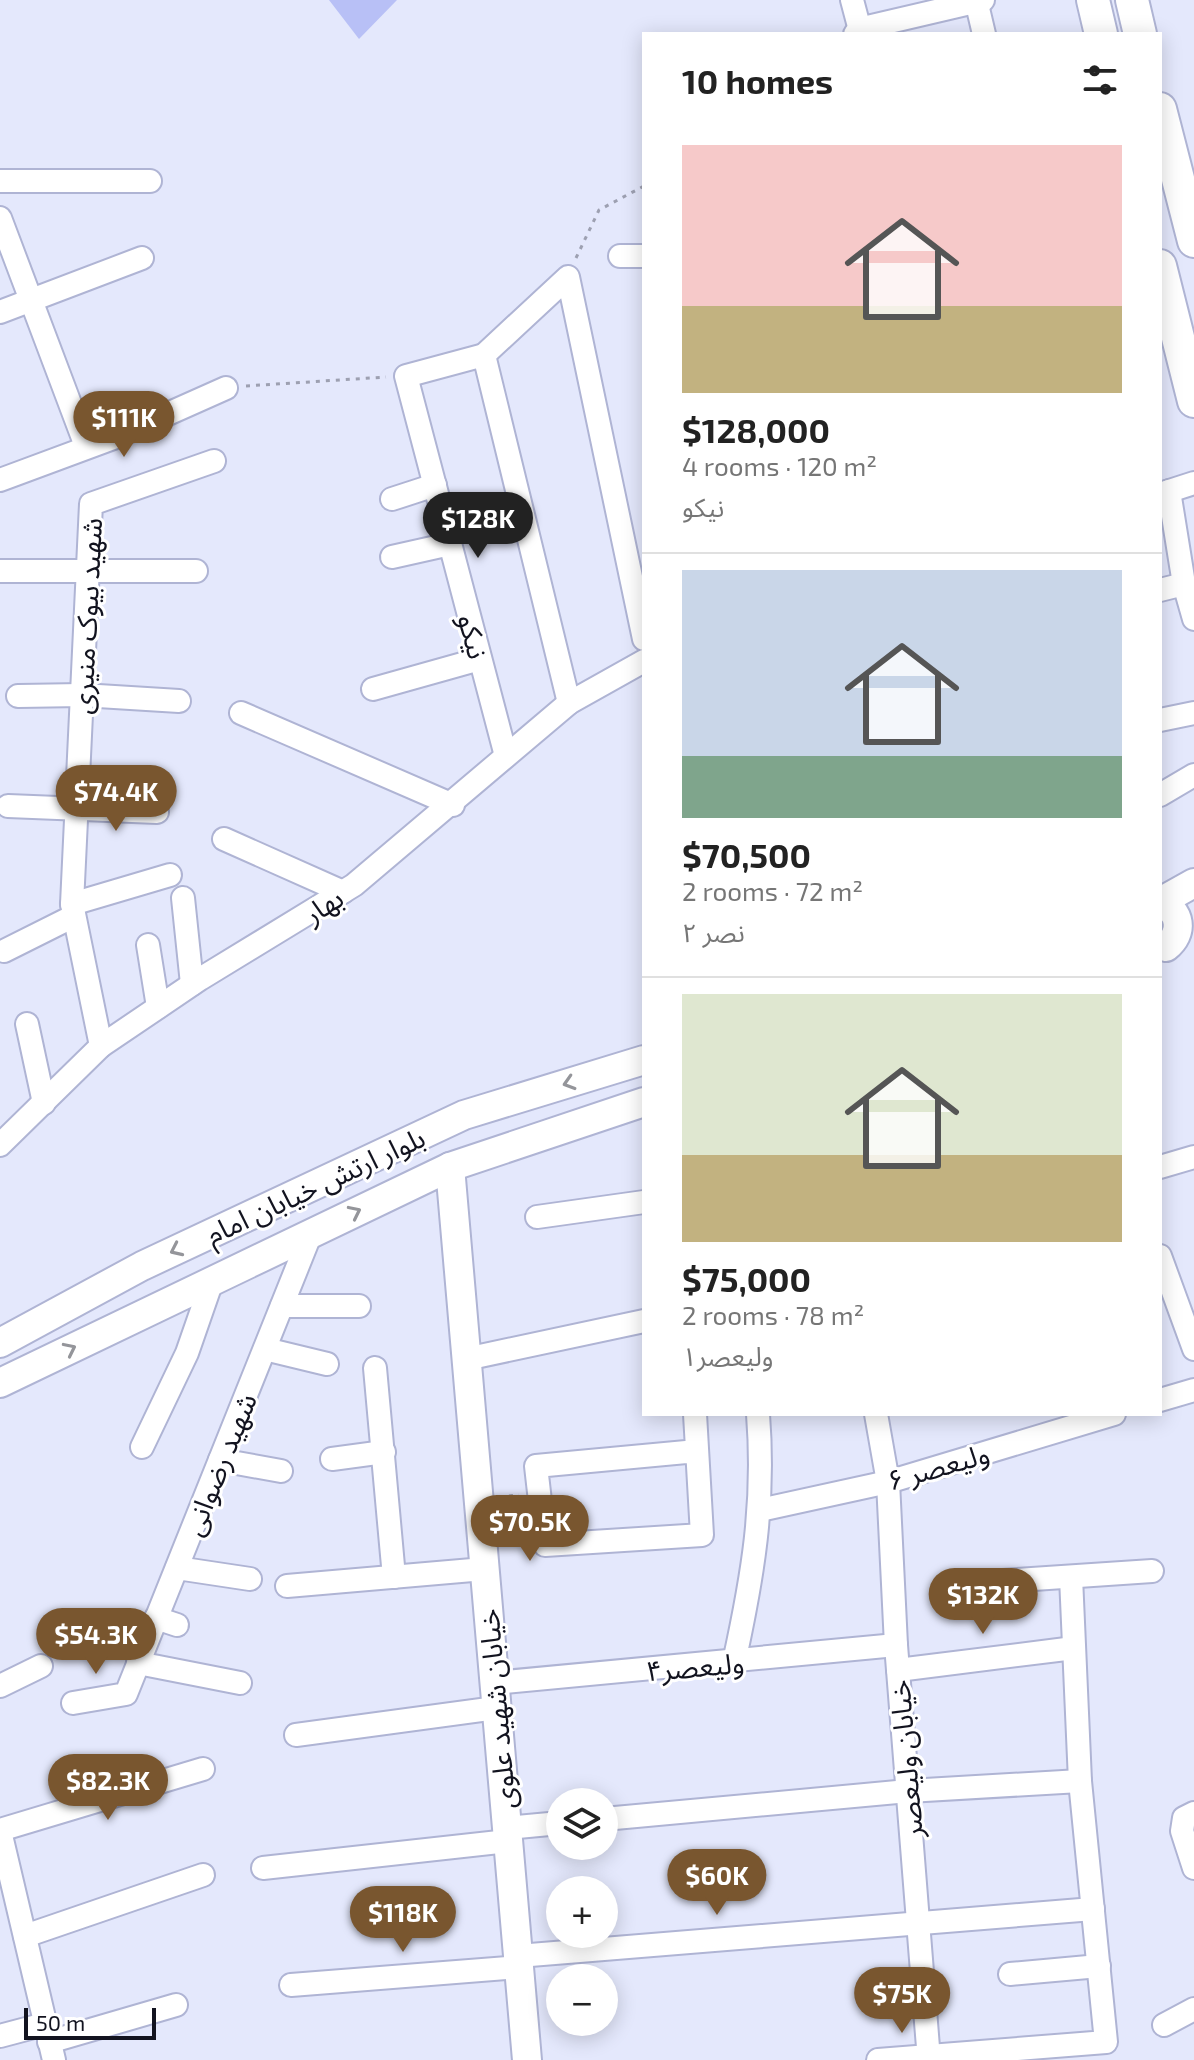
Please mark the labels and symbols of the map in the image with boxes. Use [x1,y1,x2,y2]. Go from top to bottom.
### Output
pin: $111K [68,391,180,459]
pin: $128K [422,492,534,560]
street label: شهید بیوک منیری [64,517,109,715]
street label: نیکو [451,610,496,663]
pin: $74.4K [51,765,181,833]
street label: بهار [296,880,350,932]
one-way arrow [563,1074,577,1090]
street label: بلوار ارتش خیابان امام [200,1119,432,1255]
one-way arrow [347,1206,362,1222]
one-way arrow [170,1240,185,1256]
one-way arrow [62,1343,77,1359]
street label: شهید رضوانی [175,1388,264,1541]
street label: ولیعصر ۶ [883,1435,993,1498]
pin: $70.5K [465,1495,595,1563]
pin: $132K [927,1568,1039,1636]
street label: خیابان شهید علوی [470,1607,523,1811]
pin: $54.3K [31,1608,161,1676]
street label: ولیعصر۴ [644,1645,746,1688]
street label: خیابان ولیعصر [881,1678,930,1841]
pin: $82.3K [43,1754,173,1822]
pin: $60K [670,1849,764,1917]
pin: $118K [347,1886,459,1954]
pin: $75K [855,1967,949,2035]
scale bar [24,2004,156,2040]

